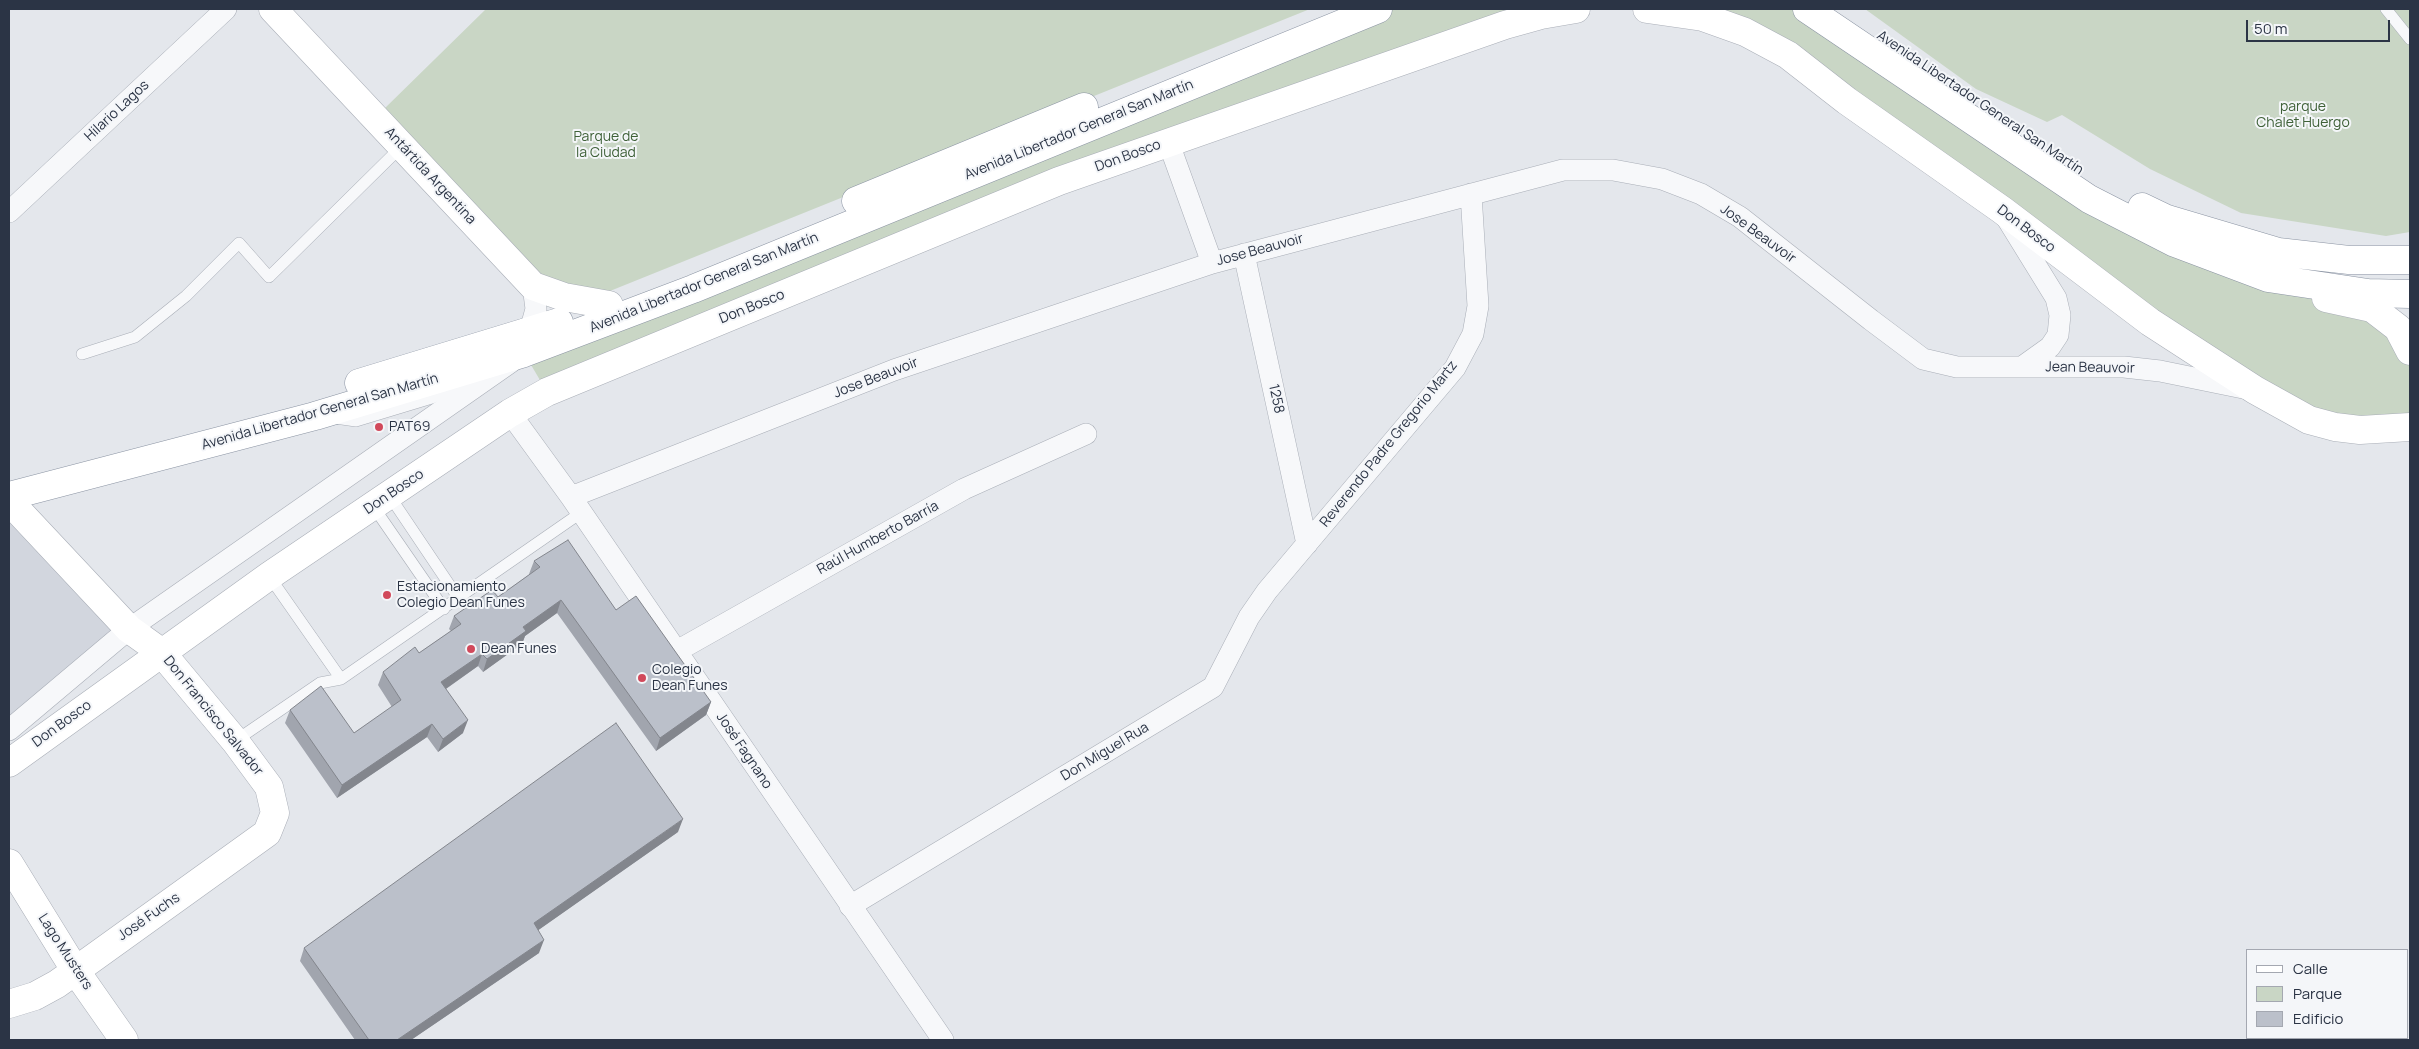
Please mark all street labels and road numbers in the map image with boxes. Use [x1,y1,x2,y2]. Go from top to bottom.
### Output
street label: Avenida Libertador General San Martín [1874,27,2086,179]
street label: Avenida Libertador General San Martín [962,76,1196,184]
street label: Hilario Lagos [81,77,153,145]
street label: Antártida Argentina [381,124,479,228]
street label: Don Bosco [1093,136,1163,176]
street label: Jose Beauvoir [1717,201,1799,267]
street label: Don Bosco [1993,202,2059,256]
street label: Avenida Libertador General San Martín [587,229,821,337]
street label: Jose Beauvoir [1215,230,1305,270]
street label: Don Bosco [717,286,787,328]
street label: Jose Beauvoir [831,354,921,402]
street label: Reverendo Padre Gregorio Martz [1317,358,1461,530]
street label: Jean Beauvoir [2045,359,2135,377]
street label: Avenida Libertador General San Martín [200,370,440,454]
street label: 1258 [1265,383,1287,415]
street label: Don Bosco [361,466,427,518]
street label: Raúl Humberto Barría [814,498,942,578]
street label: Don Francisco Salvador [160,653,266,779]
street label: Don Bosco [29,697,95,751]
street label: José Fagnano [712,710,776,792]
street label: Don Miguel Rua [1058,719,1152,785]
street label: José Fuchs [115,890,183,944]
street label: Lago Musters [34,911,96,993]

